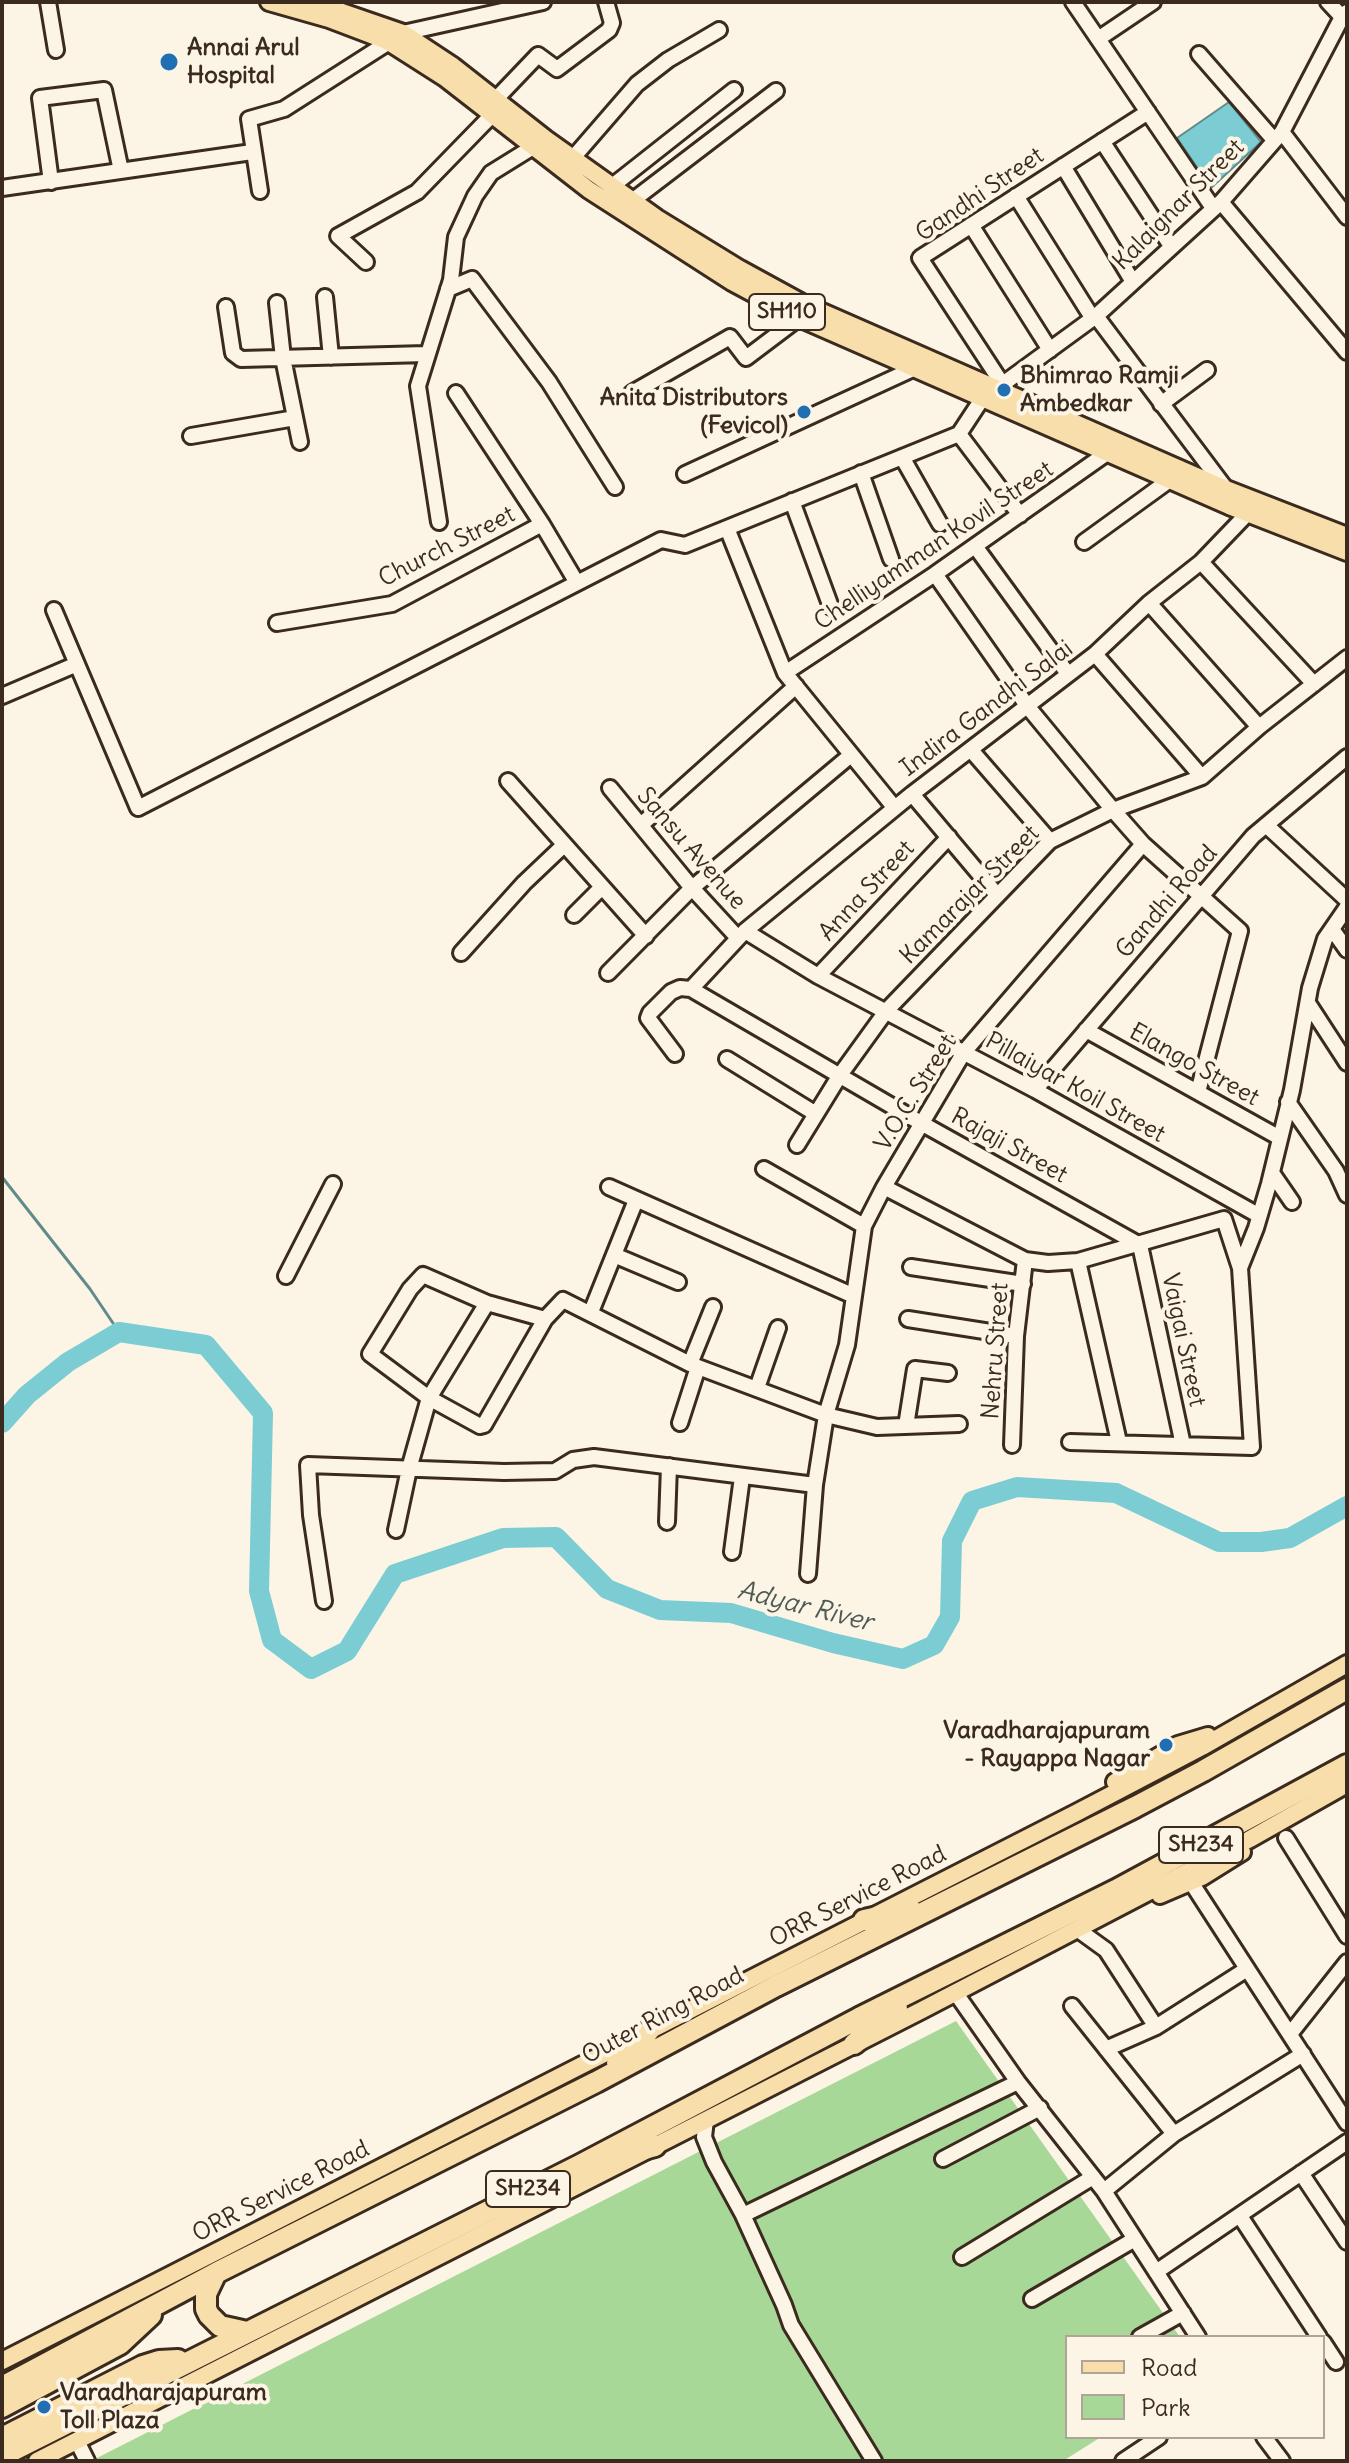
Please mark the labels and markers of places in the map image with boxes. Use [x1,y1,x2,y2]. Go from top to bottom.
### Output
place label: Annai Arul Hospital [187,34,300,90]
marker: Annai Arul Hospital [158,51,180,73]
place label: Bhimrao Ramji Ambedkar [1020,362,1179,418]
marker: Bhimrao Ramji Ambedkar [995,381,1013,399]
place label: Anita Distributors (Fevicol) [600,384,788,440]
marker: Anita Distributors (Fevicol) [795,403,813,421]
place label: Varadharajapuram - Rayappa Nagar [943,1717,1150,1773]
marker: Varadharajapuram - Rayappa Nagar [1157,1736,1175,1754]
place label: Varadharajapuram Toll Plaza [60,2379,267,2435]
marker: Varadharajapuram Toll Plaza [35,2398,53,2416]

